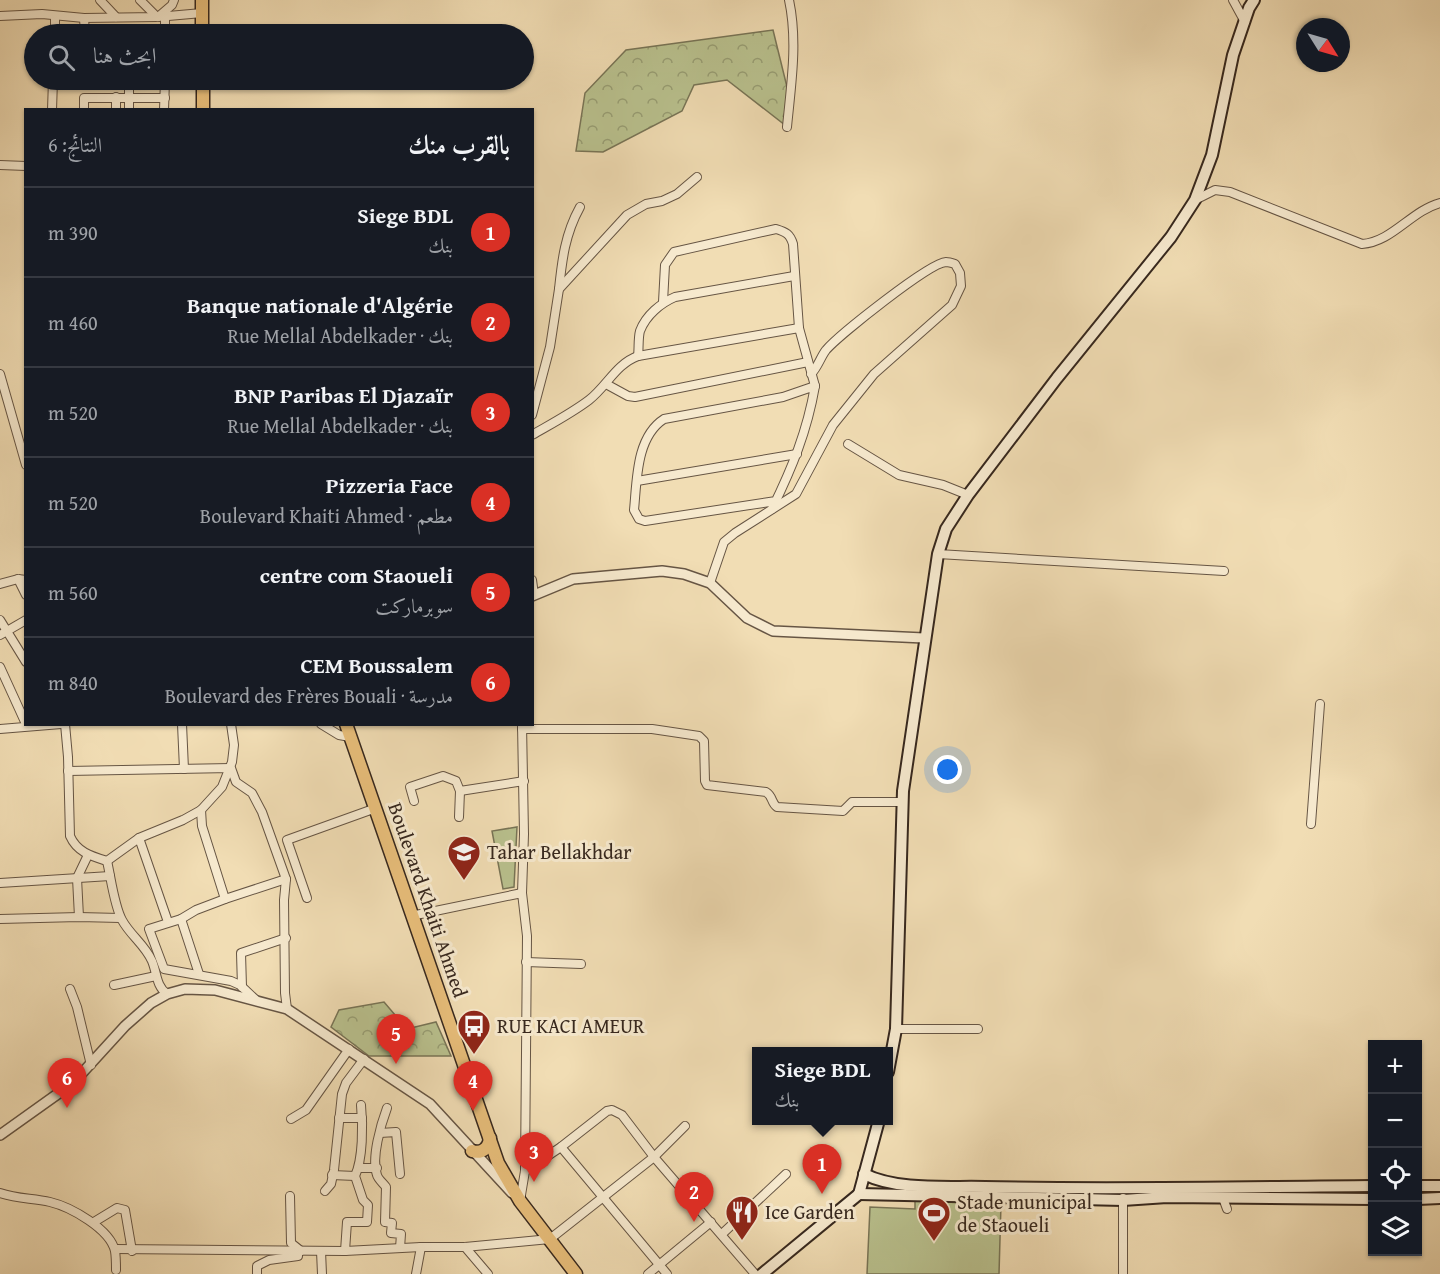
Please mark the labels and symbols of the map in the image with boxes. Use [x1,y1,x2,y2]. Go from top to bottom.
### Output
north arrow [1296,18,1350,72]
your location [933,755,962,784]
street label: Boulevard Khaiti Ahmed [381,798,476,1002]
school or university icon: Tahar Bellakhdar [446,834,482,881]
place label: Tahar Bellakhdar [487,837,631,866]
bus stop icon: RUE KACI AMEUR [456,1008,492,1055]
place label: RUE KACI AMEUR [497,1011,645,1040]
pin: 5 [376,1014,416,1064]
pin: 6 [48,1058,86,1108]
pin: 4 [454,1062,492,1111]
pin: 3 [514,1132,554,1182]
pin: 1 [802,1144,842,1194]
pin: 2 [674,1172,714,1222]
place label: Stade municipal de Staoueli [957,1187,1092,1239]
restaurant icon: Ice Garden [724,1194,760,1241]
sports icon: Stade municipal de Staoueli [916,1195,952,1242]
place label: Ice Garden [765,1197,854,1226]

